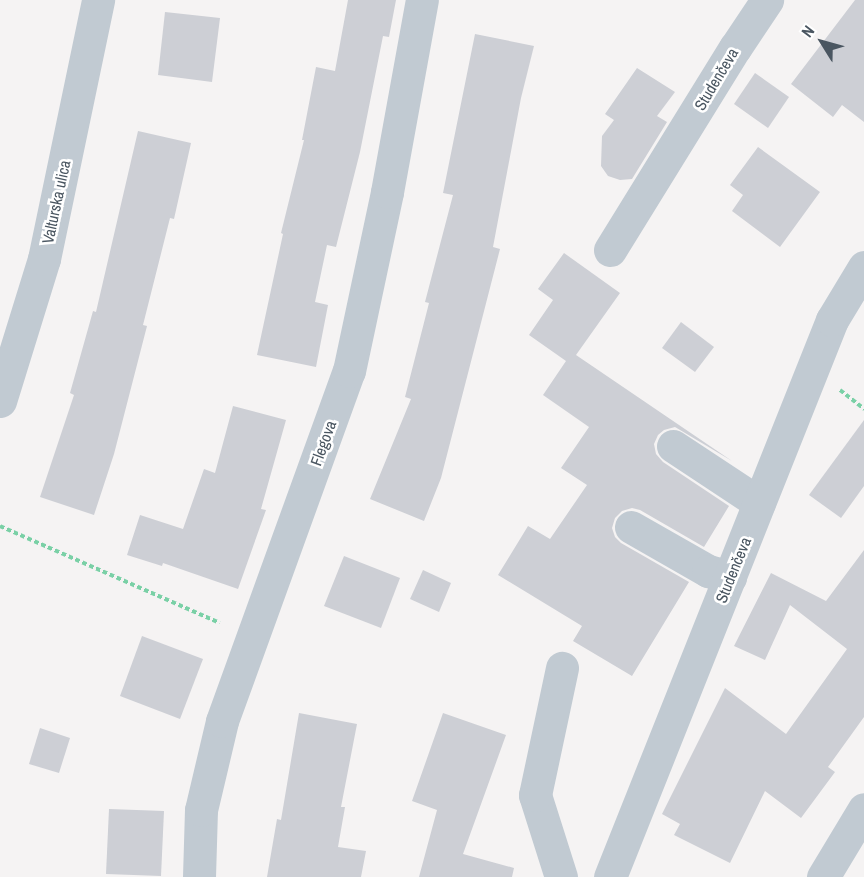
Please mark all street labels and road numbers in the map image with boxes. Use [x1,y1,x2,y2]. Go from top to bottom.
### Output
street label: Studenčeva [690,44,742,114]
street label: Valturska ulica [38,158,74,246]
street label: Flegova [306,418,340,468]
street label: Studenčeva [711,534,755,606]

